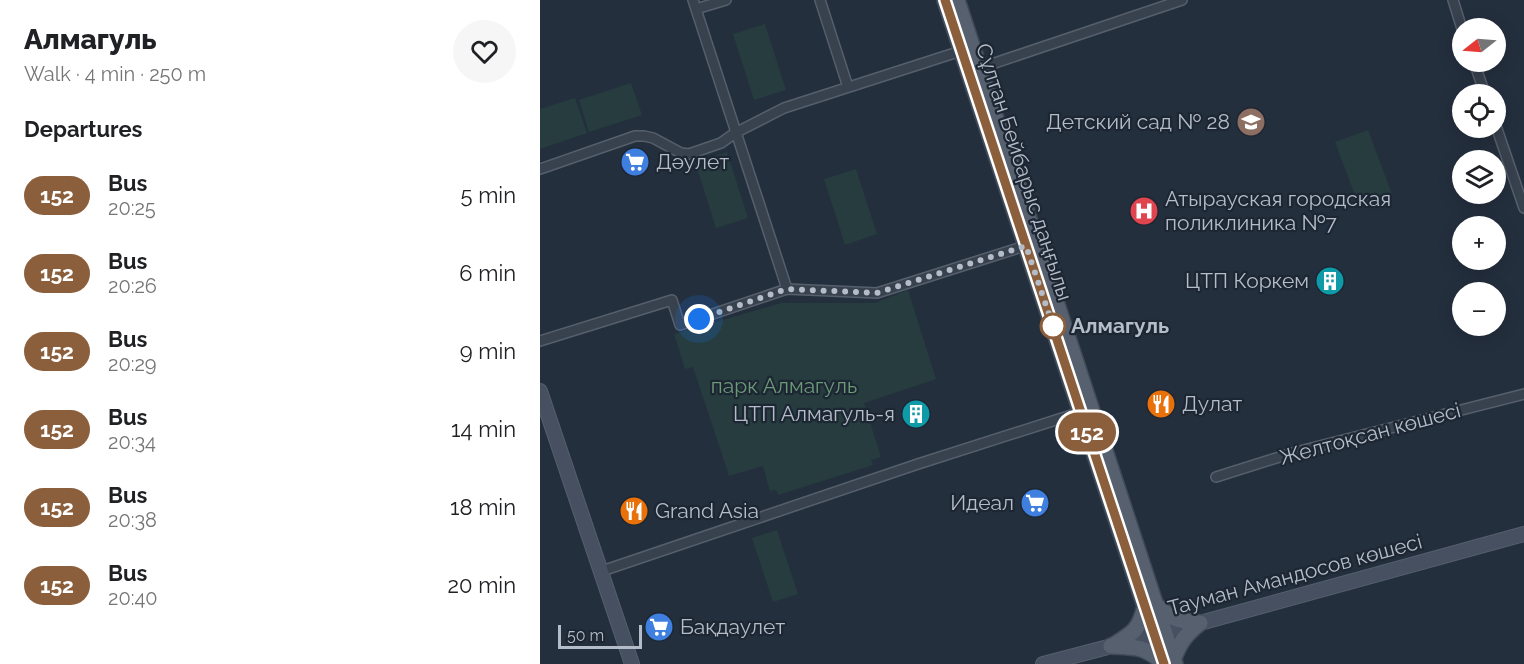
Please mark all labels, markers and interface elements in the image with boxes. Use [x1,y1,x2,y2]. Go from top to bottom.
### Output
north arrow [1452,18,1506,72]
map controls [1452,18,1506,336]
button: heart [453,20,516,83]
text: Алмагуль [24,23,157,56]
street label: Сұлтан Бейбарыс даңғылы [971,40,1078,304]
text: Walk · 4 min · 250 m [24,62,206,86]
button: locate [1452,84,1506,138]
school or university icon: Детский сад № 28 [1235,106,1267,138]
place label: Детский сад № 28 [1046,109,1230,134]
text: Departures [24,116,142,142]
supermarket icon: Дәулет [619,146,651,178]
place label: Дәулет [656,149,729,174]
button: layers [1452,150,1506,204]
text: Bus [108,170,147,196]
text: 5 min [461,182,516,208]
text: 152 [40,183,74,208]
place label: Атырауская городская поликлиника №7 [1165,186,1391,235]
hospital icon: Атырауская городская поликлиника №7 [1128,195,1160,227]
text: 20:25 [108,196,156,220]
button: + [1452,216,1506,270]
text: Bus [108,248,147,274]
text: 6 min [459,260,516,286]
text: 152 [40,261,74,286]
building icon: ЦТП Коркем [1314,265,1346,297]
place label: ЦТП Коркем [1185,268,1309,293]
text: 20:26 [108,274,157,298]
button: − [1452,282,1506,336]
your location [684,304,714,334]
marker: Алмагуль [1040,313,1066,339]
place label: Алмагуль [1071,313,1169,338]
text: Bus [108,326,147,352]
text: 9 min [460,338,516,364]
text: 152 [40,339,74,364]
text: 20:29 [108,352,157,376]
park label: парк Алмагуль [711,373,857,398]
restaurant icon: Дулат [1145,388,1177,420]
place label: Дулат [1182,391,1242,416]
street label: Желтоқсан көшесі [1276,397,1463,470]
building icon: ЦТП Алмагуль-я [900,398,932,430]
place label: ЦТП Алмагуль-я [733,401,895,426]
text: Bus [108,404,147,430]
line badge: 152 [1052,412,1122,452]
text: 14 min [451,416,516,442]
text: 152 [40,417,74,442]
text: 152 [1070,420,1104,445]
text: 20:34 [108,430,156,454]
text: Bus [108,482,147,508]
supermarket icon: Идеал [1019,487,1051,519]
place label: Идеал [950,490,1014,515]
text: 18 min [450,494,516,520]
text: 152 [40,495,74,520]
restaurant icon: Grand Asia [618,495,650,527]
place label: Grand Asia [655,498,759,523]
text: 20:38 [108,508,157,532]
street label: Тауман Амандосов көшесі [1165,529,1425,621]
text: Bus [108,560,147,586]
text: 20 min [448,572,516,598]
text: 152 [40,573,74,598]
text: 20:40 [108,586,158,610]
supermarket icon: Бақдаулет [643,611,675,643]
place label: Бақдаулет [680,614,785,639]
scale bar [558,622,642,650]
text: 50 m [567,626,604,645]

